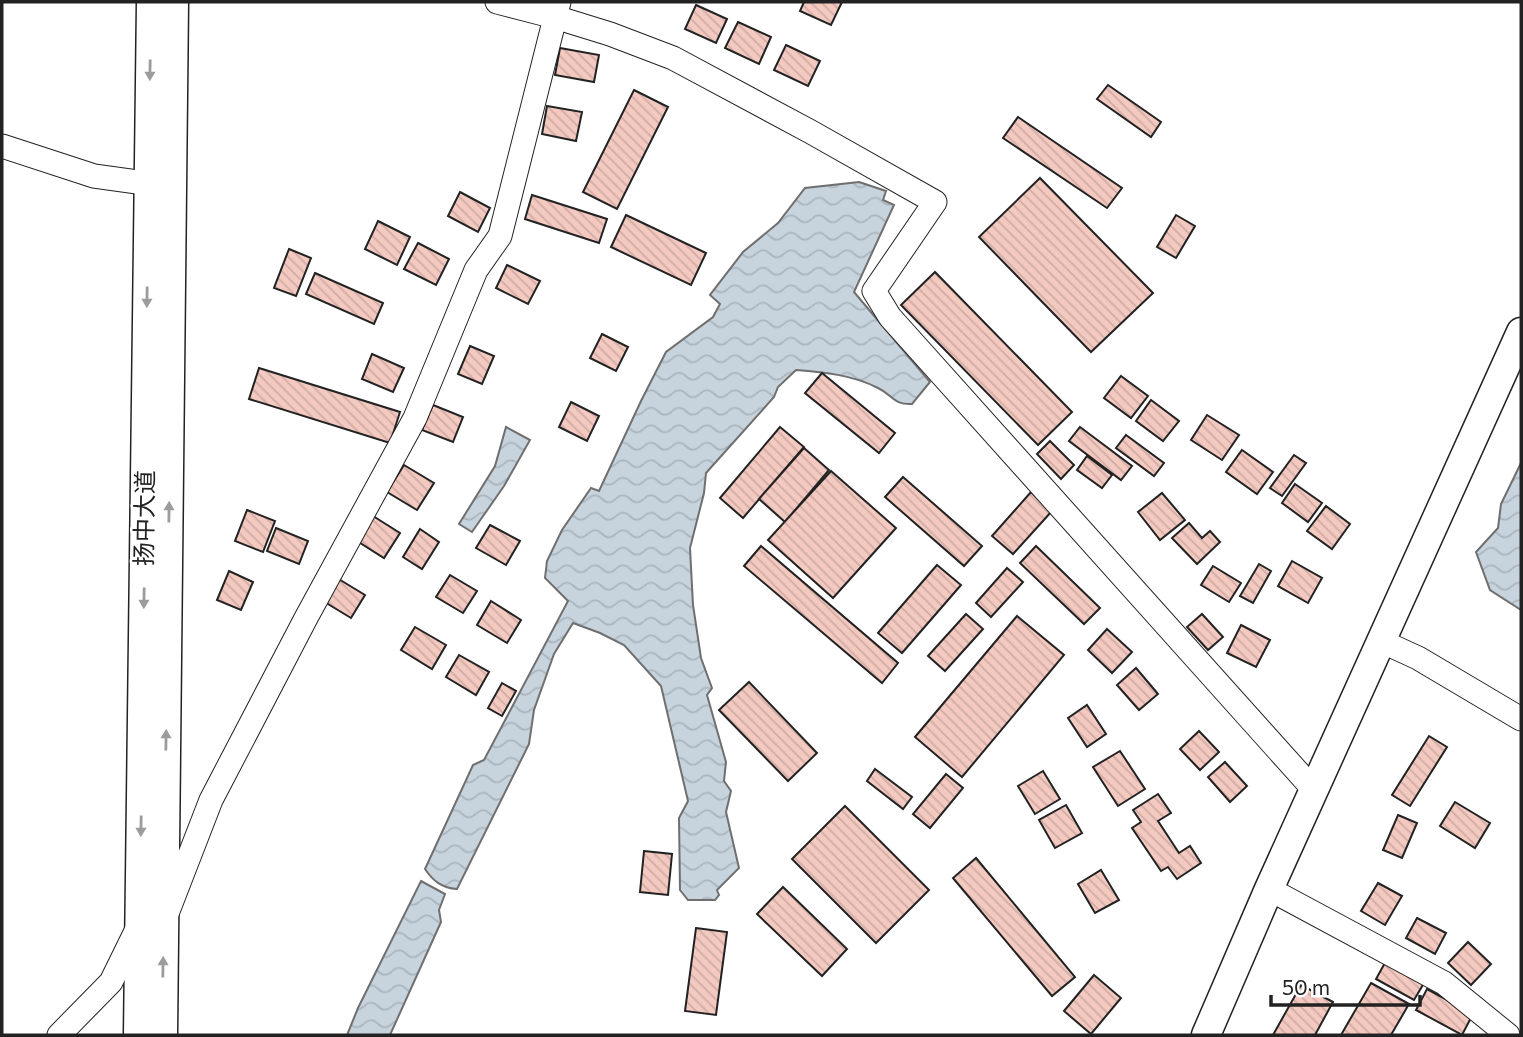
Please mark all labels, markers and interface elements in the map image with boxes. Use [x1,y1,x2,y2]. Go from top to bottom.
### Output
one-way arrow [144,59,156,81]
one-way arrow [142,287,153,309]
street label: 扬中大道 [128,470,159,566]
one-way arrow [163,501,174,523]
one-way arrow [138,588,149,610]
one-way arrow [160,728,172,750]
one-way arrow [135,815,147,837]
one-way arrow [158,956,169,978]
scale bar [1271,964,1420,1008]
text: 50 m [1282,974,1330,999]

